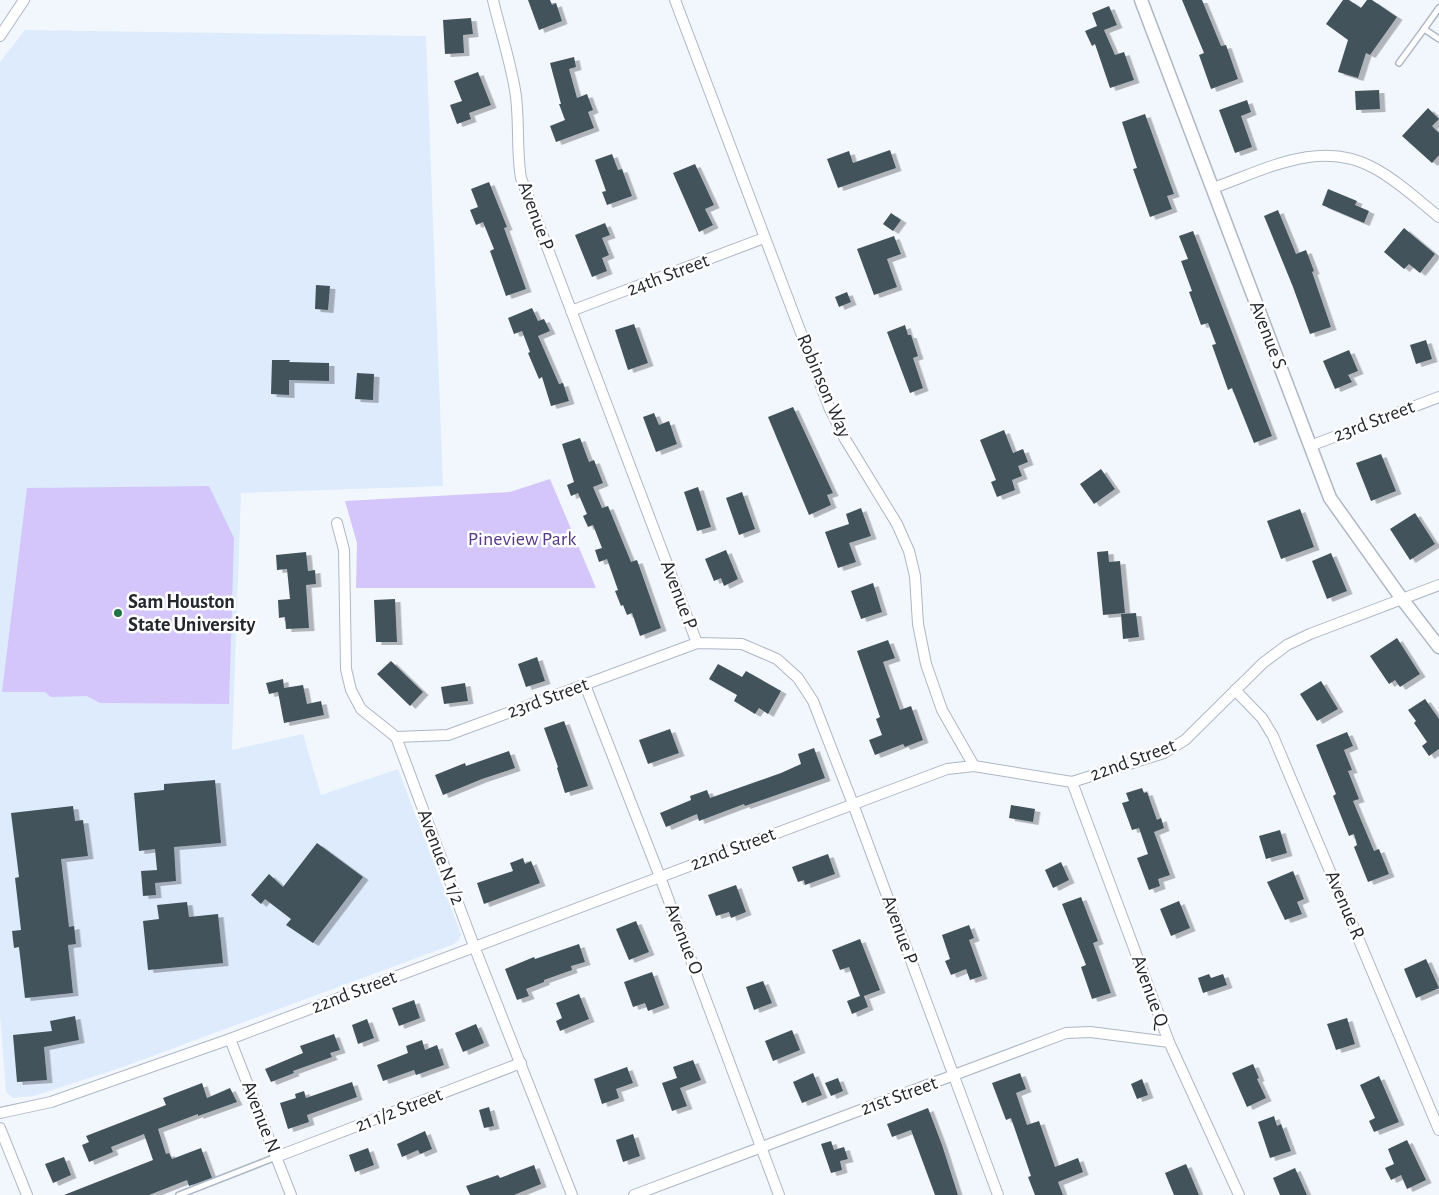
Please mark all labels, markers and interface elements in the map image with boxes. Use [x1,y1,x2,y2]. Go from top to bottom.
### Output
street label: Avenue P [514,179,558,253]
street label: 24th Street [624,250,712,300]
street label: Avenue S [1246,298,1290,372]
street label: Robinson Way [793,331,855,441]
street label: 23rd Street [1331,396,1418,445]
park label: Pineview Park [468,529,576,549]
street label: Avenue P [657,558,701,632]
place label: Sam Houston State University [128,592,255,635]
marker: Sam Houston State University [112,607,124,619]
street label: 23rd Street [505,674,592,722]
street label: 22nd Street [1088,735,1179,785]
street label: Avenue N 1/2 [414,807,468,907]
street label: 22nd Street [688,823,779,874]
street label: Avenue R [1322,868,1368,942]
street label: Avenue P [878,893,922,967]
street label: Avenue O [661,901,707,977]
street label: Avenue Q [1128,953,1173,1031]
street label: 22nd Street [309,966,400,1017]
street label: 21st Street [858,1073,941,1119]
street label: Avenue N [238,1078,284,1156]
street label: 21 1/2 Street [353,1084,446,1136]

